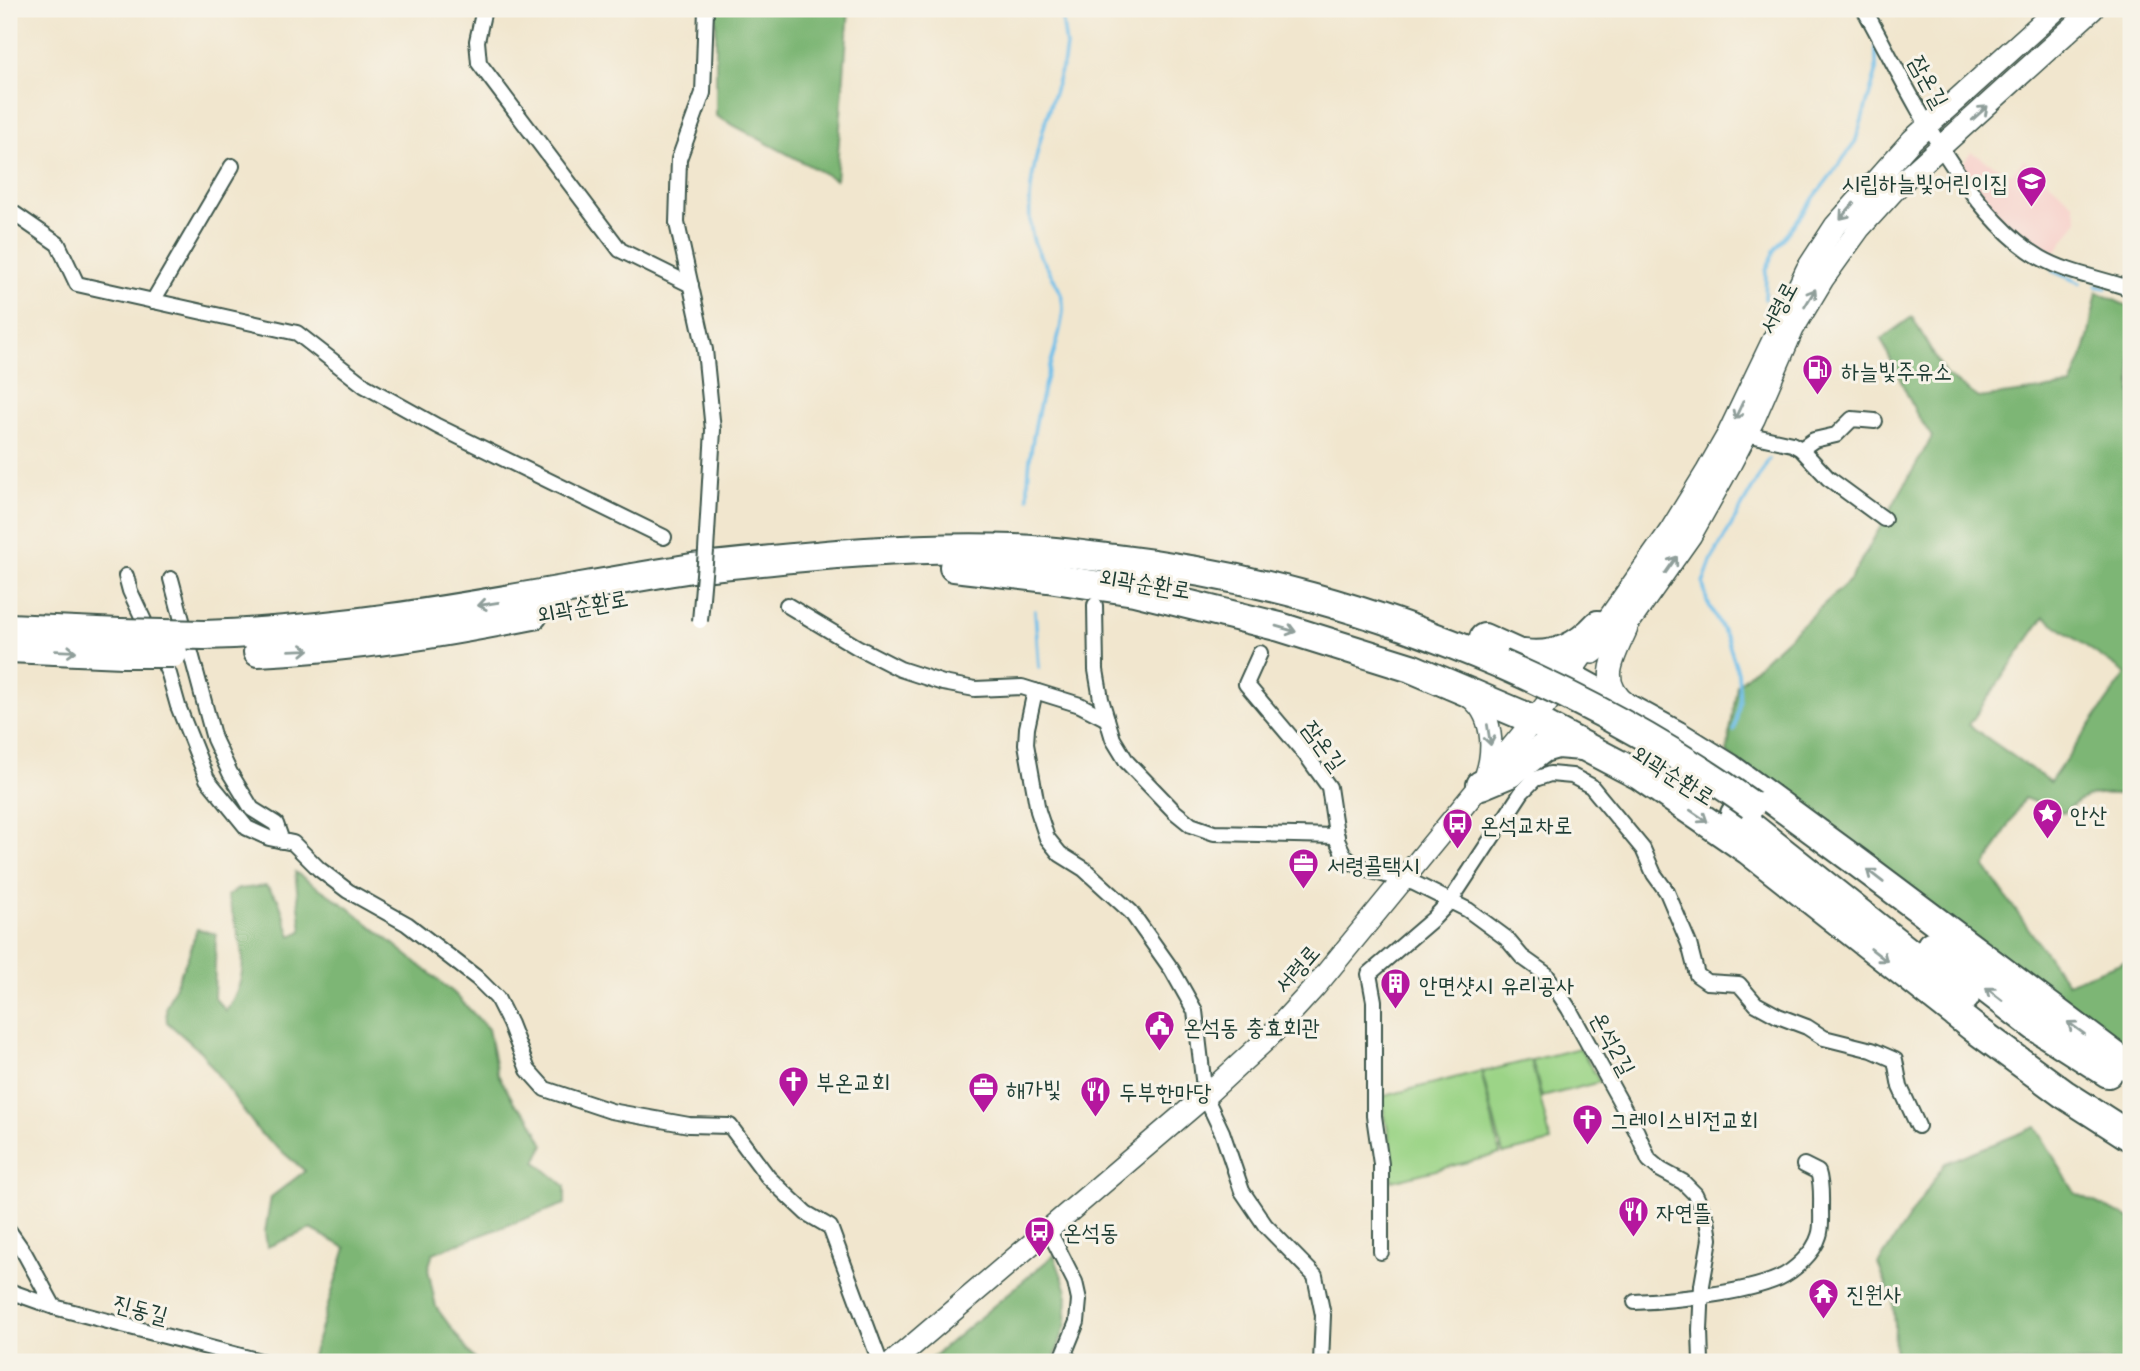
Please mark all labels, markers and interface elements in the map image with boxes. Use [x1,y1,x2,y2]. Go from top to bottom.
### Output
street label: 잠온길 [1903,49,1957,113]
one-way arrow [1970,106,1988,122]
school or university icon: 시립하늘빛어린이집 [2014,165,2048,209]
place label: 시립하늘빛어린이집 [1841,167,2008,197]
one-way arrow [1840,201,1855,219]
street label: 서령로 [1751,275,1803,339]
one-way arrow [1804,289,1818,309]
fuel station icon: 하늘빛주유소 [1801,353,1835,397]
place label: 하늘빛주유소 [1841,355,1952,385]
one-way arrow [1731,399,1745,420]
one-way arrow [1664,555,1678,575]
street label: 외곽순환로 [1097,560,1193,604]
street label: 외곽순환로 [534,581,630,629]
one-way arrow [477,598,500,611]
one-way arrow [1275,623,1297,636]
one-way arrow [54,644,77,657]
one-way arrow [287,644,310,657]
street label: 잠온길 [1297,714,1353,776]
one-way arrow [1483,723,1496,746]
street label: 외곽순환로 [1627,737,1721,811]
place icon: 안산 [2030,797,2064,841]
place label: 안산 [2070,799,2108,829]
bus stop icon: 온석교차로 [1440,807,1474,851]
place label: 온석교차로 [1480,809,1573,839]
one-way arrow [1689,809,1708,823]
office icon: 서령콜택시 [1287,847,1321,891]
place label: 서령콜택시 [1327,849,1420,879]
one-way arrow [1867,868,1885,883]
street label: 서령로 [1266,937,1326,999]
one-way arrow [1869,947,1888,962]
building icon: 안면샷시 유리공사 [1379,967,1413,1011]
place label: 안면샷시 유리공사 [1419,969,1574,999]
one-way arrow [1985,987,2004,1002]
street label: 온석2길 [1585,1006,1643,1080]
public building icon: 온석동 충효회관 [1143,1009,1177,1053]
place label: 온석동 충효회관 [1183,1011,1320,1041]
one-way arrow [2067,1021,2086,1035]
church icon: 부온교회 [776,1064,810,1108]
place label: 부온교회 [816,1066,890,1096]
office icon: 해가빛 [966,1071,1000,1115]
place label: 해가빛 [1006,1073,1062,1103]
restaurant icon: 두부한마당 [1079,1074,1113,1118]
place label: 두부한마당 [1119,1076,1212,1106]
church icon: 그레이스비전교회 [1570,1102,1604,1146]
place label: 그레이스비전교회 [1610,1104,1758,1134]
restaurant icon: 자연뜰 [1616,1194,1650,1238]
place label: 자연뜰 [1656,1196,1712,1226]
bus stop icon: 온석동 [1023,1214,1057,1258]
place label: 온석동 [1063,1216,1119,1246]
temple icon: 진원사 [1806,1276,1840,1320]
place label: 진원사 [1846,1278,1902,1308]
street label: 진동길 [110,1286,172,1330]

